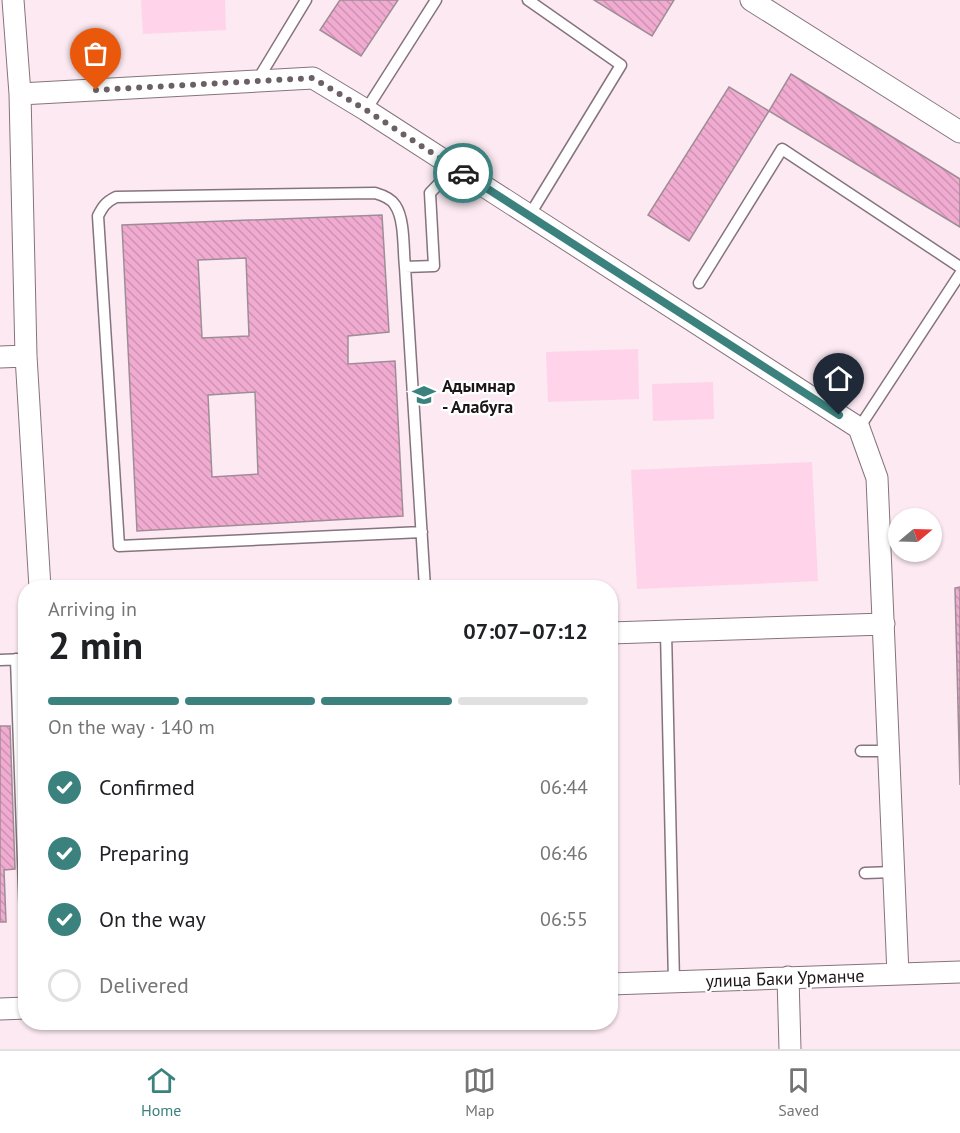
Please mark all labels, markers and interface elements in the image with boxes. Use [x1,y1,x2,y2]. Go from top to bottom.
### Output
pin [70,28,121,90]
icon: bag [79,37,112,70]
courier [433,143,493,203]
icon: car [447,157,480,190]
pin [813,353,864,415]
icon: home [822,362,855,395]
place label: Адымнар - Алабуга [442,374,516,418]
school or university icon: Адымнар - Алабуга [411,382,437,408]
north arrow [888,508,942,562]
map controls [888,508,942,562]
text: Arriving in [48,596,137,622]
text: 07:07–07:12 [463,617,588,645]
text: 2 min [48,619,143,670]
text: On the way · 140 m [48,714,215,740]
icon: check [48,771,81,804]
text: Confirmed [99,773,195,801]
text: 06:44 [540,774,588,800]
icon: check [48,837,81,870]
text: Preparing [99,839,189,867]
text: 06:46 [540,840,588,866]
icon: check [48,903,81,936]
text: On the way [99,905,206,933]
text: 06:55 [540,906,588,932]
street label: улица Баки Урманче [705,964,865,992]
text: Delivered [99,971,189,999]
tab: Home [141,1064,181,1120]
tab: Map [463,1064,496,1120]
tab: Saved [778,1064,819,1120]

